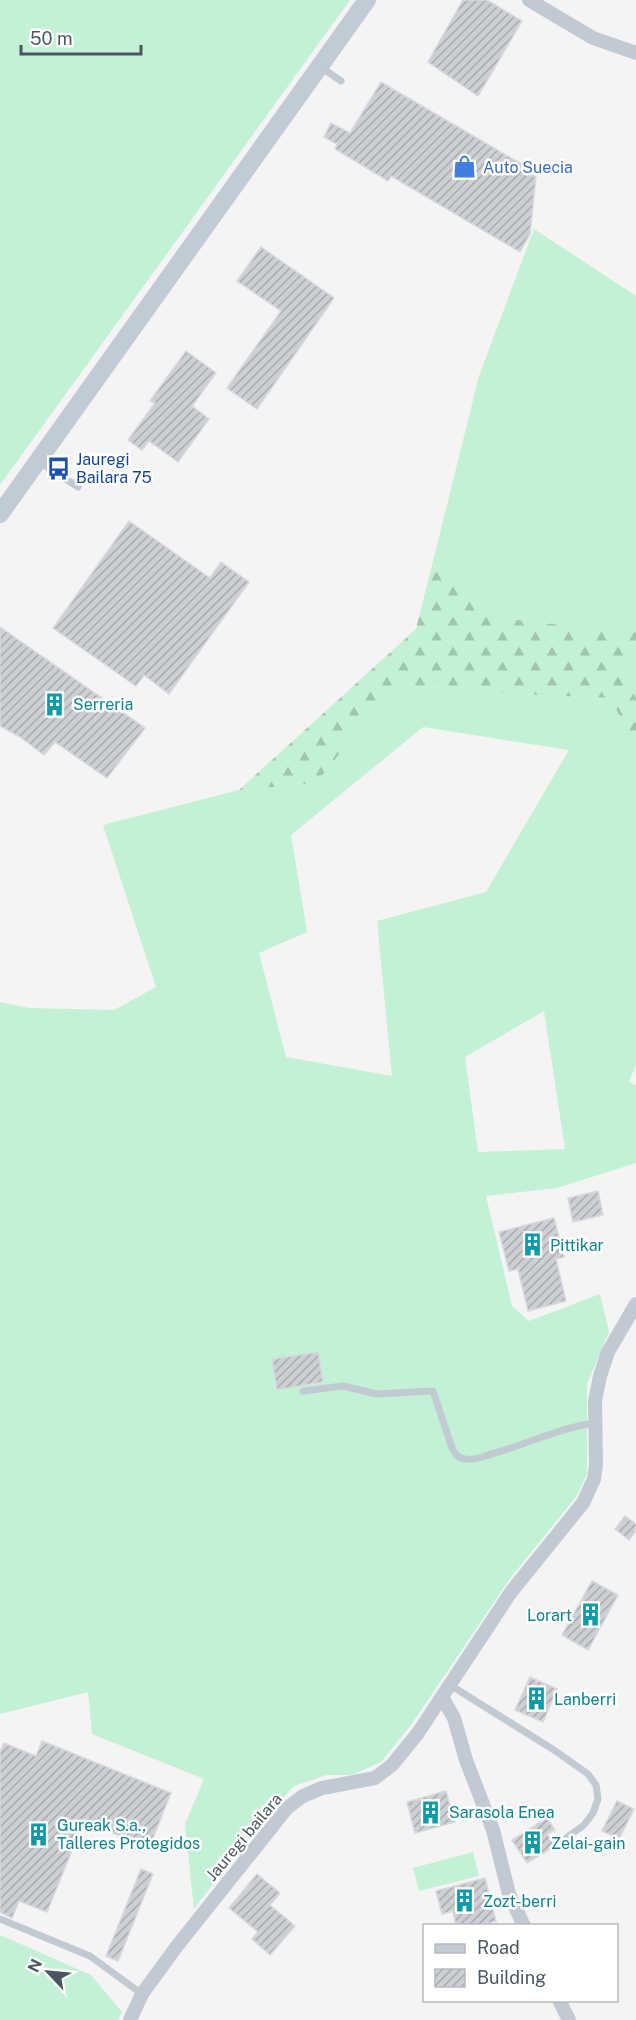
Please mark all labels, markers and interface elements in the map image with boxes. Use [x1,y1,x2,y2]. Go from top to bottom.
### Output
scale bar [21,18,141,56]
text: 50 m [30,28,73,49]
shop icon: Auto Suecia [452,154,478,180]
place label: Auto Suecia [483,158,573,177]
place label: Jauregi Bailara 75 [76,450,152,487]
bus stop icon: Jauregi Bailara 75 [45,455,71,481]
building icon: Serreria [42,691,68,717]
place label: Serreria [73,695,133,714]
building icon: Pittikar [519,1232,545,1258]
place label: Pittikar [550,1236,604,1255]
building icon: Lorart [577,1602,603,1628]
place label: Lorart [527,1606,572,1625]
building icon: Lanberri [523,1686,549,1712]
place label: Lanberri [554,1690,616,1709]
street label: Jauregi bailara [202,1789,286,1885]
building icon: Sarasola Enea [418,1799,444,1825]
place label: Sarasola Enea [449,1803,555,1822]
place label: Gureak S.a., Talleres Protegidos [57,1816,200,1853]
building icon: Gureak S.a., Talleres Protegidos [26,1821,52,1847]
building icon: Zelai-gain [520,1830,546,1856]
place label: Zelai-gain [551,1834,625,1853]
building icon: Zozt-berri [452,1888,478,1914]
place label: Zozt-berri [483,1892,557,1911]
legend [423,1924,618,2002]
text: Road [477,1937,520,1958]
north arrow [18,1942,78,2002]
text: N [24,1956,46,1975]
text: Building [477,1967,546,1988]

